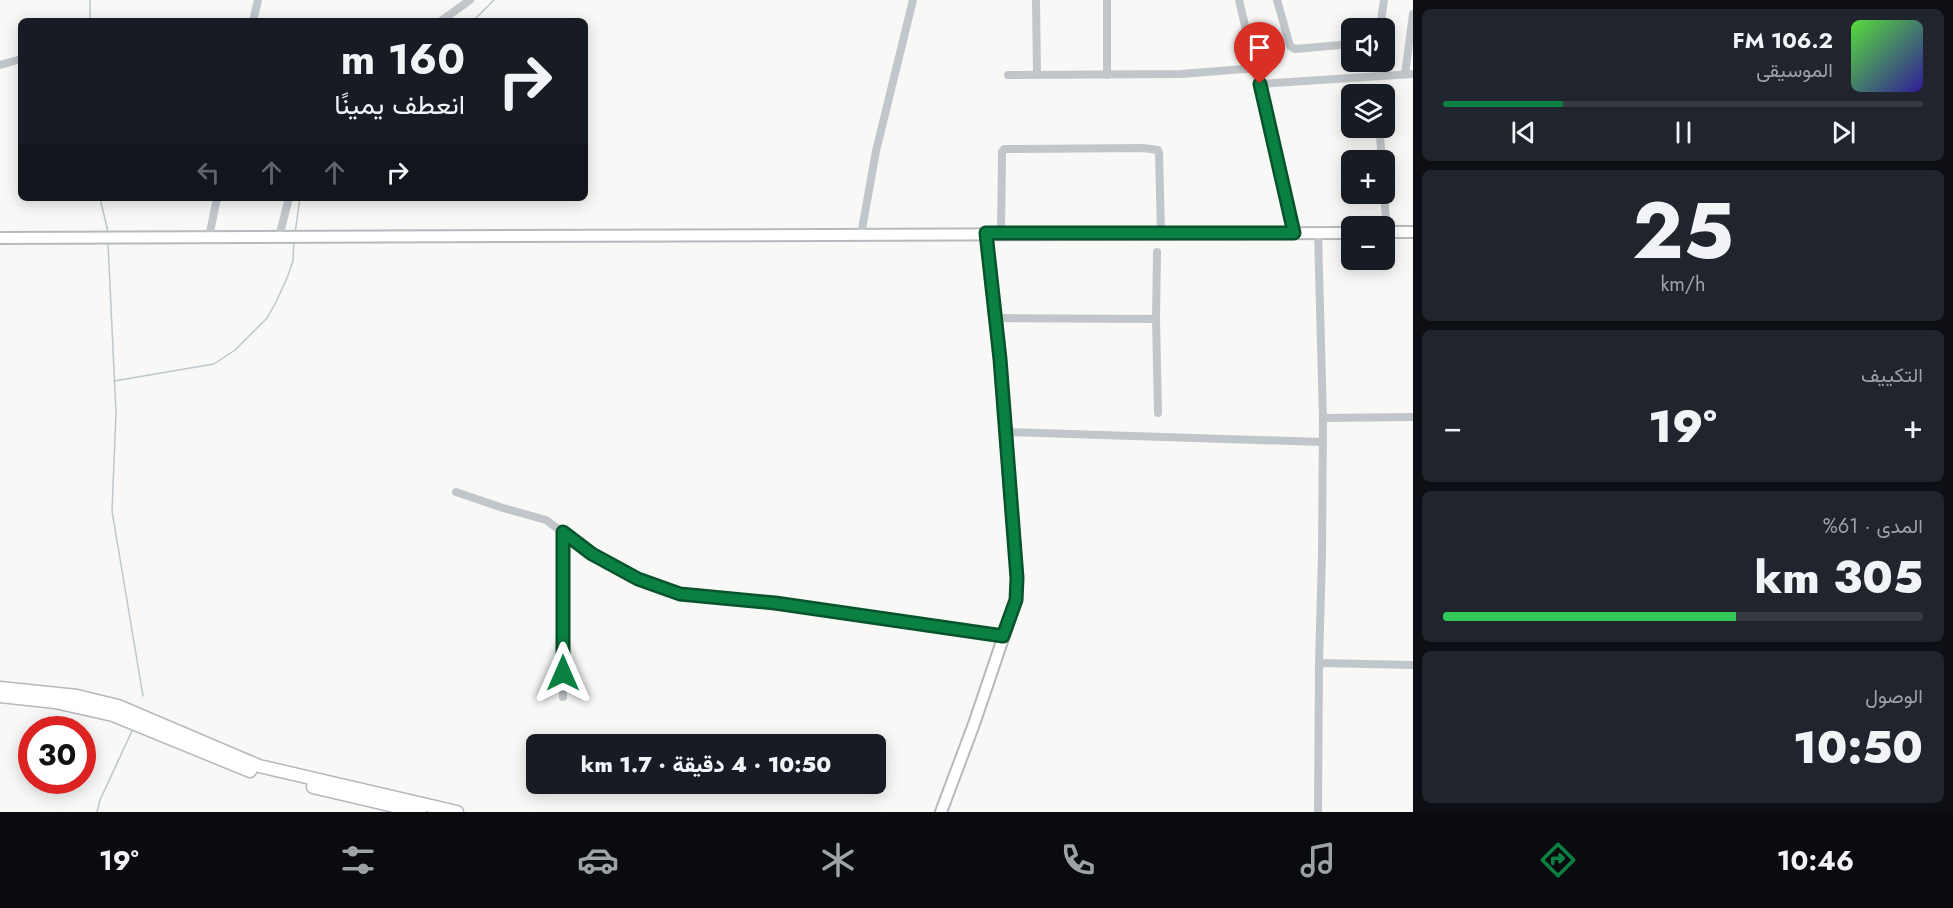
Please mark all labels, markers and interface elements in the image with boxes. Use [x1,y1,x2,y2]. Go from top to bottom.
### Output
map controls [1341,18,1395,270]
button: sound [1341,18,1395,72]
pin [1234,22,1285,84]
text: 106.2 FM [1733,24,1833,56]
text: 160 m [341,29,465,90]
icon: arrive [1243,31,1276,64]
icon: right [486,42,564,120]
text: الموسيقى [1756,56,1833,85]
button: layers [1341,84,1395,138]
text: انعطف يمينًا [334,85,465,124]
icon: previous [1507,116,1540,149]
icon: pause [1667,116,1700,149]
icon: next [1827,116,1860,149]
button: + [1341,150,1395,204]
icon: left [192,156,225,189]
icon: ahead [255,156,288,189]
icon: ahead [318,156,351,189]
icon: right [381,156,414,189]
text: 25 [1632,175,1734,287]
button: − [1341,216,1395,270]
text: km/h [1660,270,1706,299]
text: التكييف [1861,361,1923,390]
text: 19° [1648,394,1717,459]
text: − [1443,403,1462,450]
text: + [1903,403,1923,450]
text: المدى · 61% [1823,512,1923,541]
text: 305 km [1755,545,1923,610]
position arrow [531,641,595,705]
text: الوصول [1865,682,1923,711]
text: 10:50 [1793,715,1923,780]
speed limit sign: 30 [18,716,96,794]
text: 10:50 · 4 دقيقة · 1.7 km [581,748,831,780]
icon: filters [337,839,379,881]
icon: car [577,839,619,881]
icon: climate [817,839,859,881]
icon: phone [1057,839,1099,881]
icon: music [1297,839,1339,881]
icon: directions [1537,839,1579,881]
text: 19° [99,841,139,880]
text: 10:46 [1777,841,1854,880]

